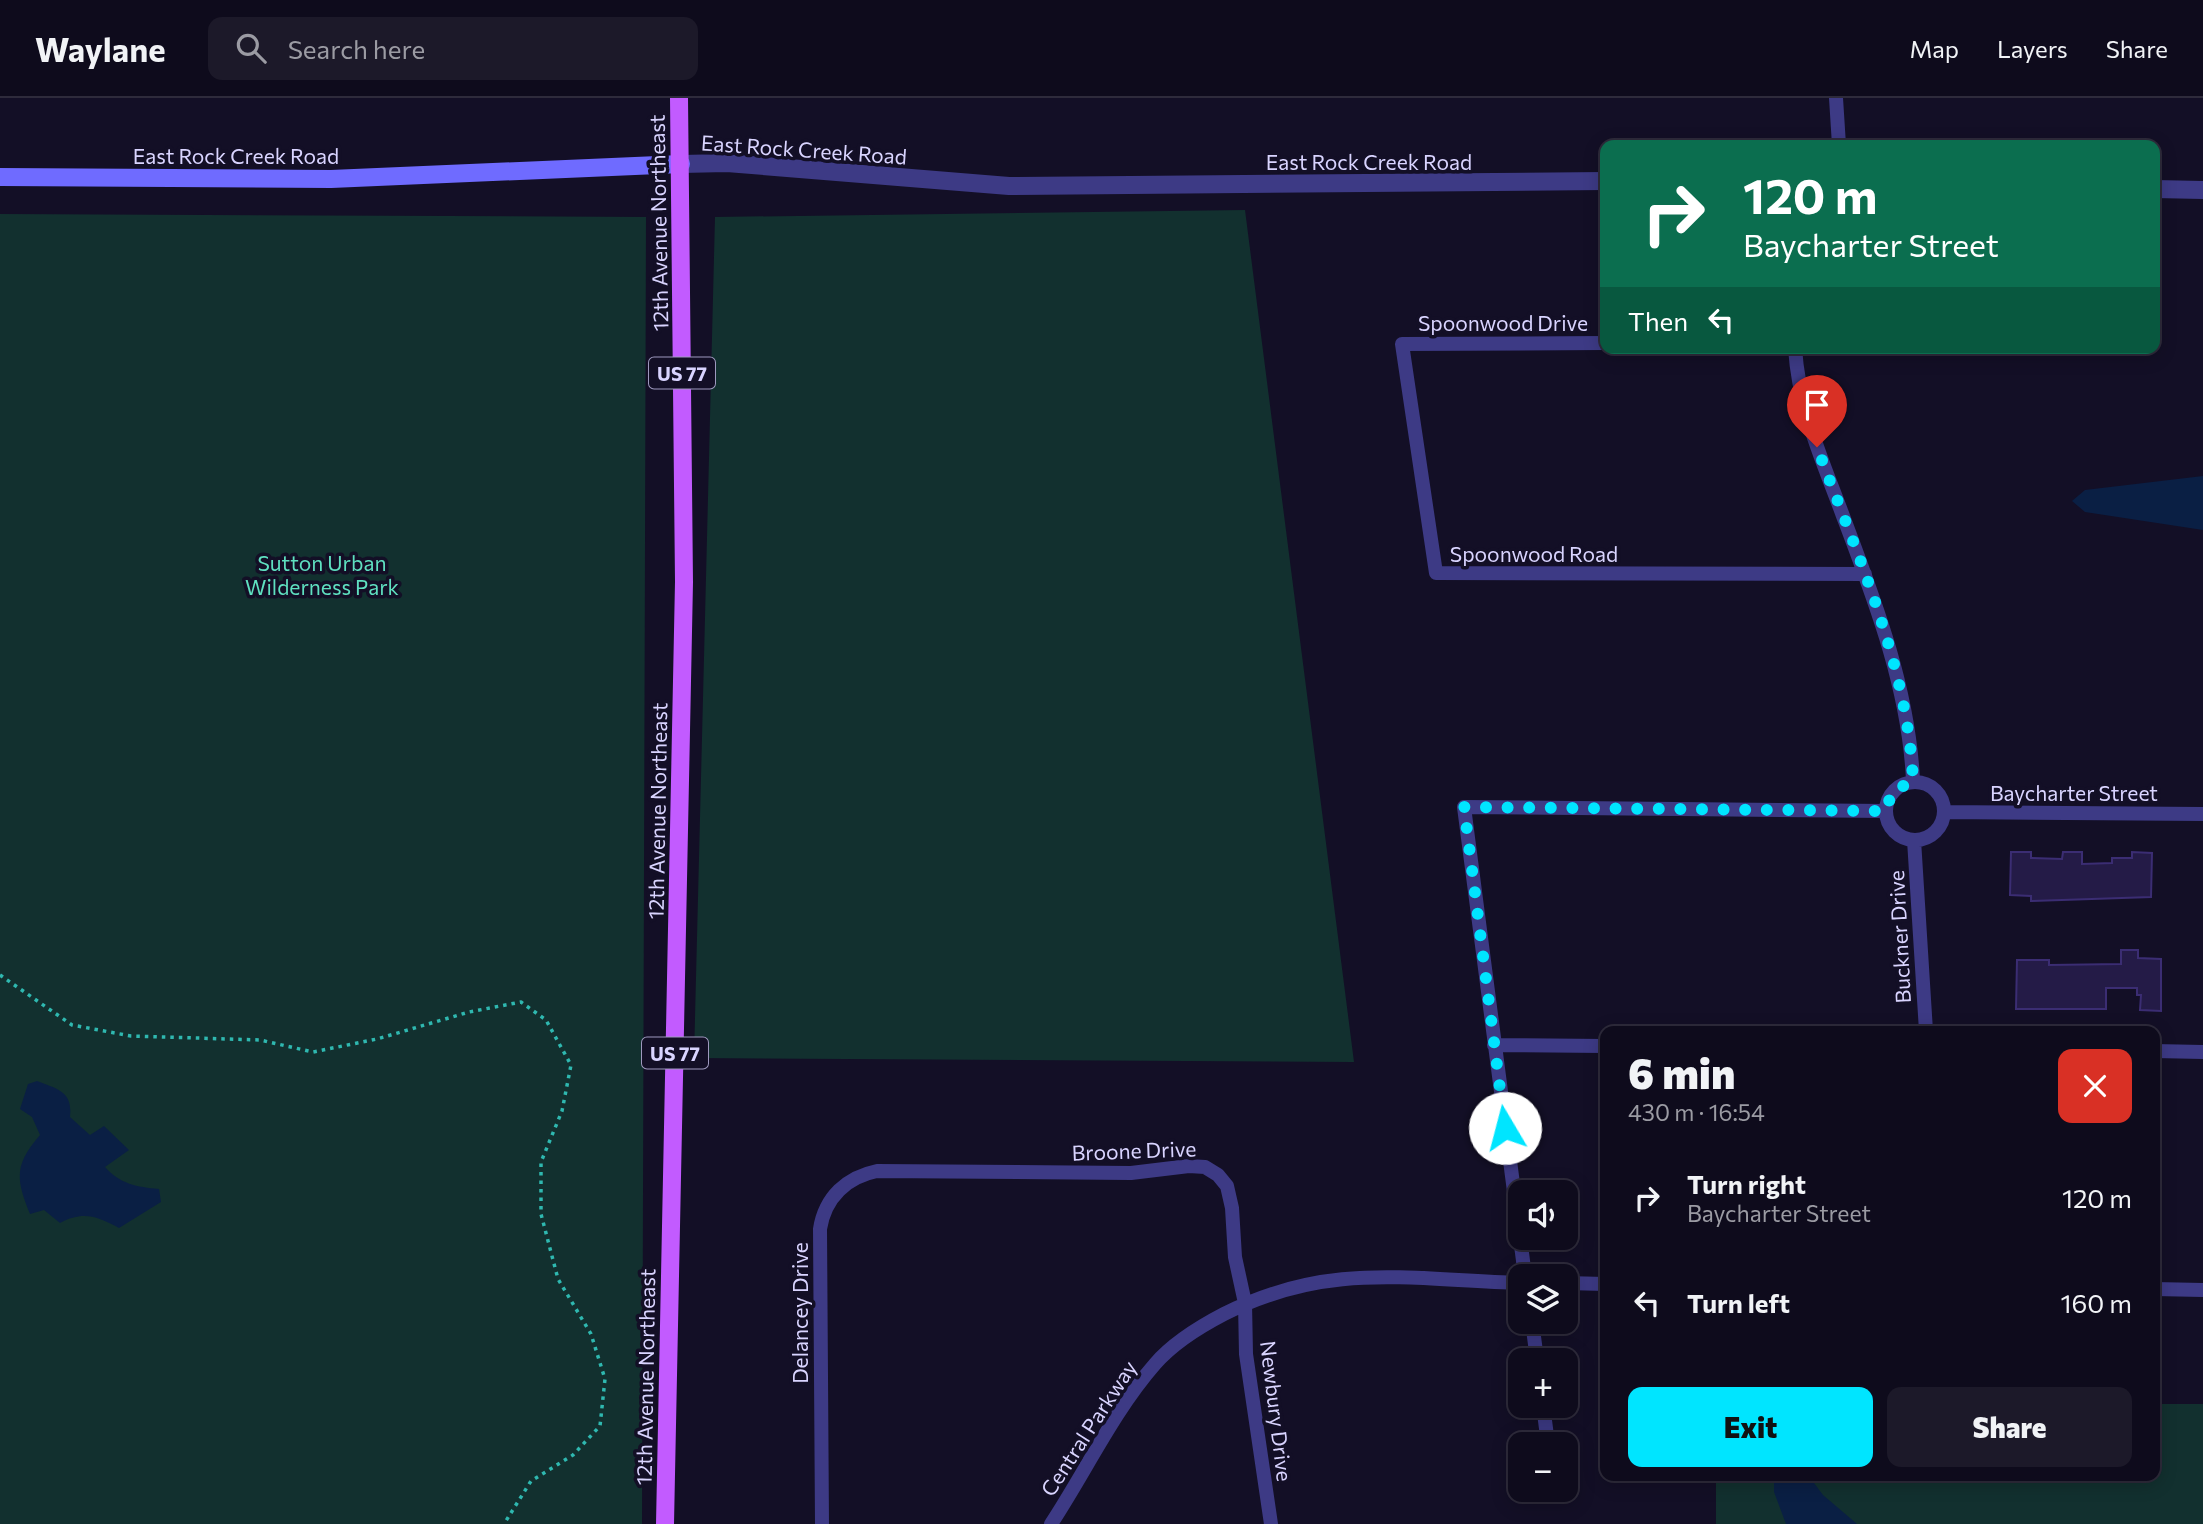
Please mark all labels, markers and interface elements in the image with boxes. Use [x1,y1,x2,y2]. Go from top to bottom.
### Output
search box [208,17,698,80]
text: Waylane [35,28,166,69]
icon: search [232,29,270,67]
text: Search here [288,33,425,64]
text: Map [1910,34,1959,63]
text: Layers [1997,34,2068,63]
text: Share [2106,34,2168,63]
street label: 12th Avenue Northeast [644,114,672,332]
street label: East Rock Creek Road [700,129,908,169]
street label: East Rock Creek Road [133,143,339,168]
street label: East Rock Creek Road [1266,149,1472,174]
text: 120 m [1743,164,1877,224]
icon: right [1628,168,1719,259]
text: Baycharter Street [1743,224,1999,264]
icon: left [1702,301,1740,339]
text: Then [1628,305,1688,336]
street label: Spoonwood Drive [1418,310,1588,335]
road number: US 77 [649,358,715,388]
pin [1787,375,1847,447]
icon: arrive [1798,386,1836,424]
street label: Spoonwood Road [1450,541,1618,566]
park label: Sutton Urban Wilderness Park [245,550,399,599]
street label: 12th Avenue Northeast [643,702,671,920]
street label: Baycharter Street [1990,780,2158,805]
street label: Buckner Drive [1883,870,1915,1004]
road number: US 77 [642,1037,708,1068]
text: 6 min [1628,1046,1735,1098]
button: close [2058,1049,2132,1123]
position arrow [1468,1091,1542,1165]
text: 430 m · 16:54 [1628,1098,1765,1126]
street label: Broone Drive [1071,1135,1197,1165]
text: Turn right [1687,1168,1806,1199]
icon: right [1628,1179,1666,1217]
map controls [1508,1180,1578,1502]
button: sound [1508,1180,1578,1250]
text: 120 m [2062,1182,2132,1213]
text: Baycharter Street [1687,1199,1871,1227]
street label: Delancey Drive [787,1242,812,1384]
button: layers [1508,1264,1578,1334]
street label: 12th Avenue Northeast [631,1268,659,1486]
icon: left [1628,1284,1666,1322]
text: Turn left [1687,1287,1790,1318]
text: 160 m [2060,1287,2132,1318]
street label: Newbury Drive [1256,1339,1298,1483]
button: + [1508,1348,1578,1418]
street label: Central Parkway [1035,1355,1141,1501]
button: Exit [1628,1387,1873,1467]
button: Share [1887,1387,2132,1467]
button: − [1508,1432,1578,1502]

